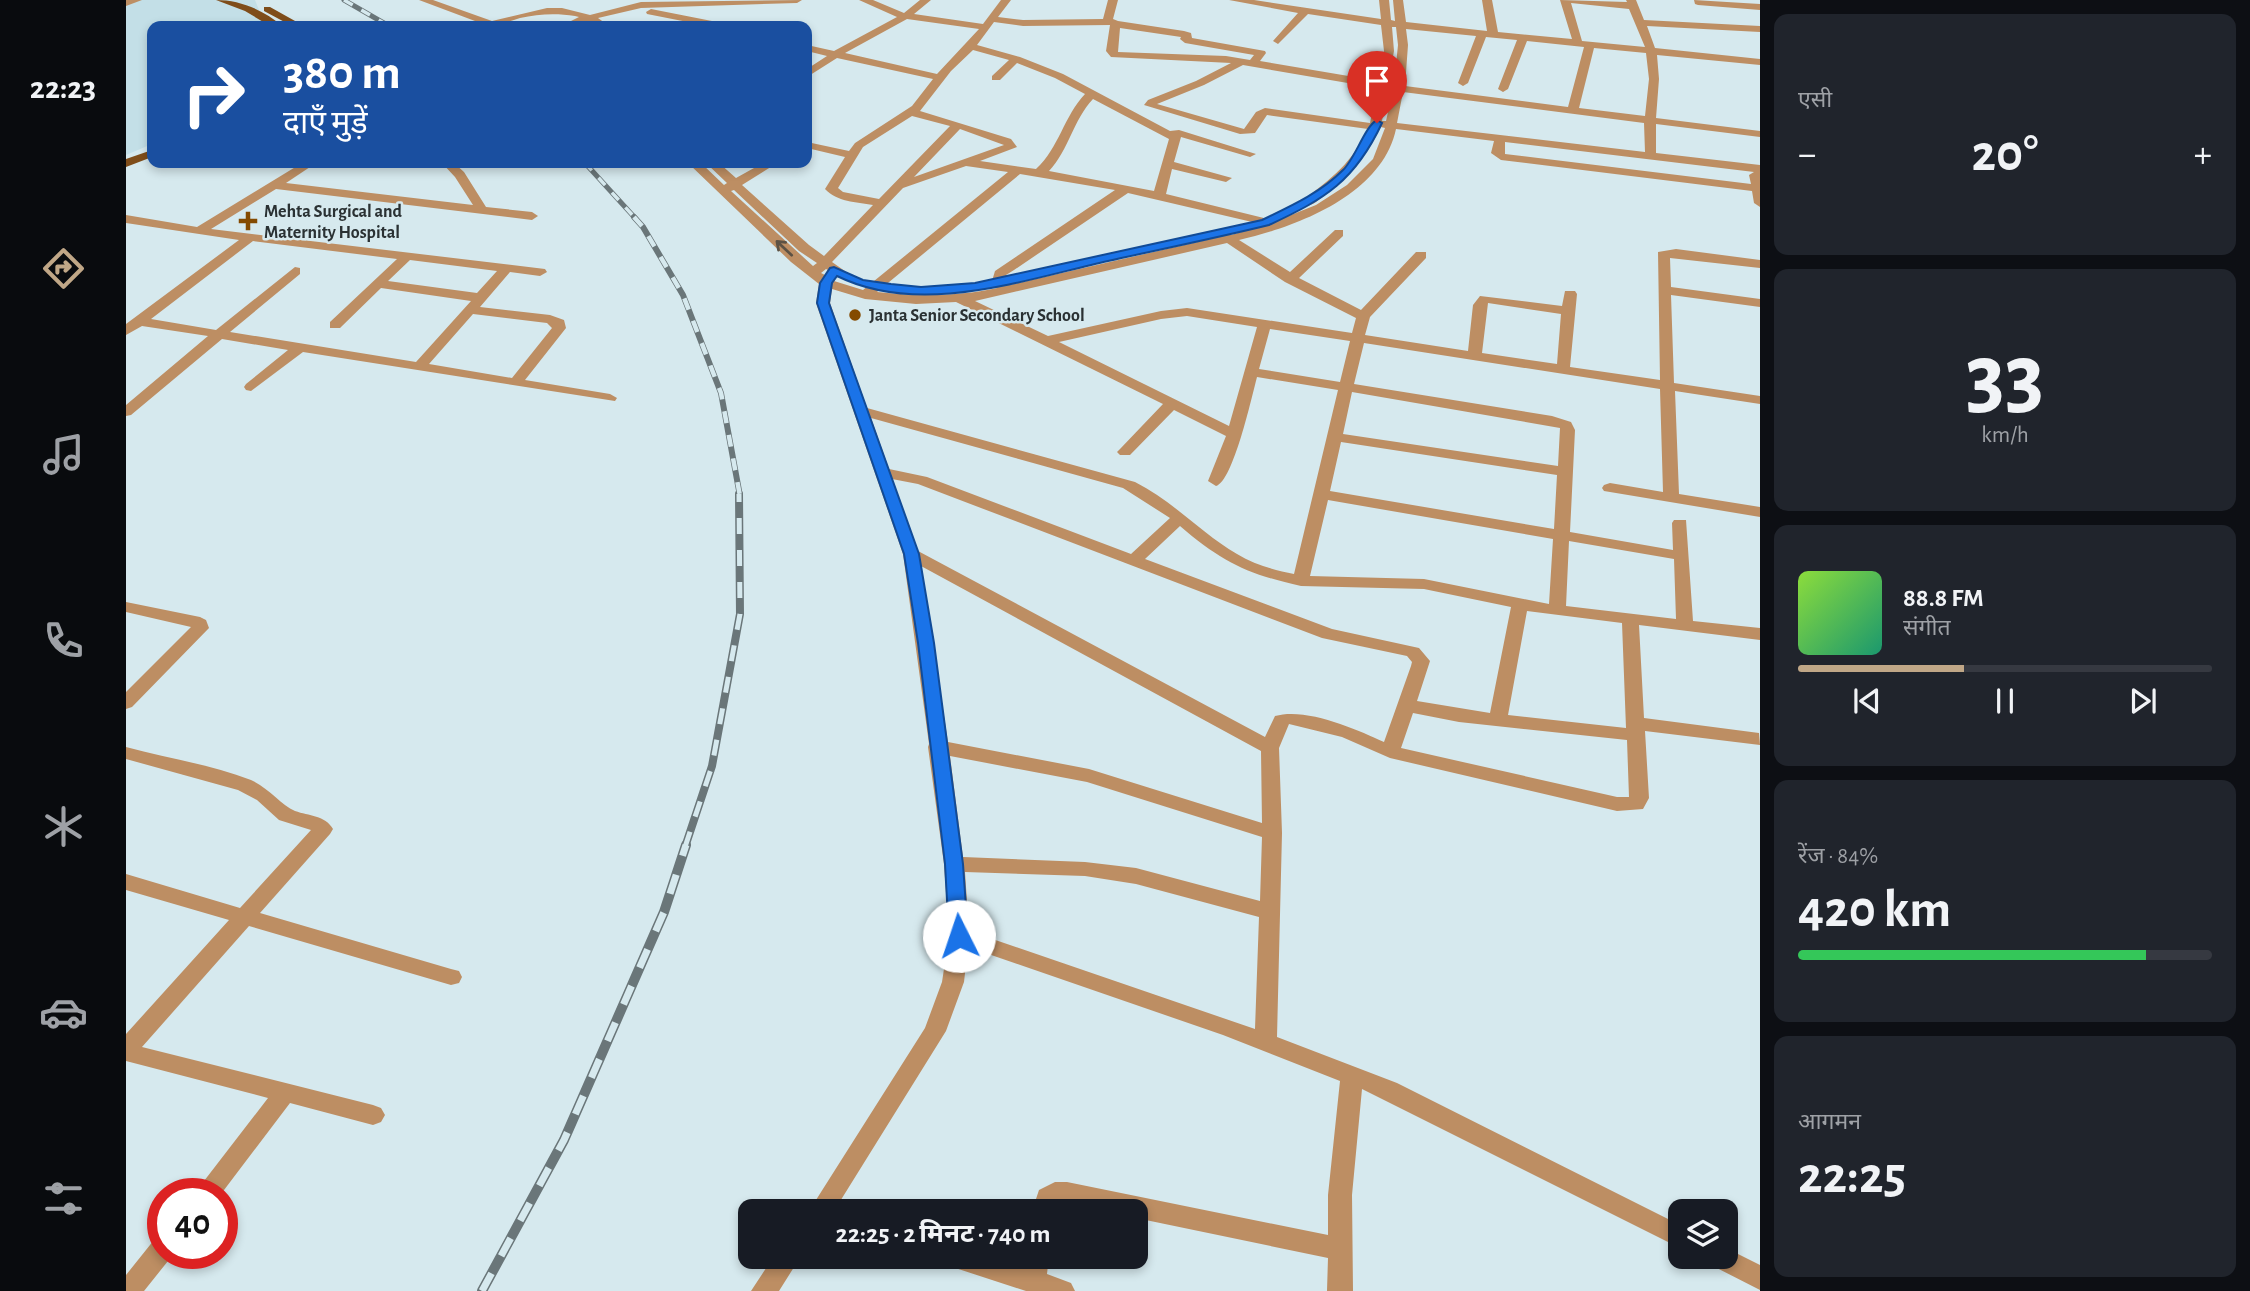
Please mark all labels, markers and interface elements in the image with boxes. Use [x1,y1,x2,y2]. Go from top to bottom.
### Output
icon: right [168,49,259,140]
text: 380 m [283,49,401,98]
pin [1347,51,1407,123]
icon: arrive [1358,62,1396,100]
text: 22:23 [30,72,96,104]
text: एसी [1798,89,1832,112]
text: दाएँ मुड़ें [283,107,368,139]
text: 20° [1972,128,2038,180]
text: − [1798,136,1816,174]
text: + [2194,136,2212,174]
place label: Mehta Surgical and Maternity Hospital [264,203,403,242]
marker: Mehta Surgical and Maternity Hospital [238,211,258,231]
one-way arrow [776,239,793,256]
icon: directions [39,244,88,293]
marker: Janta Senior Secondary School [847,307,863,323]
place label: Janta Senior Secondary School [869,307,1085,325]
text: 33 [1966,331,2044,422]
text: km/h [1981,424,2029,447]
icon: music [39,430,88,479]
text: 88.8 FM [1903,585,1984,611]
icon: phone [39,616,88,665]
text: संगीत [1903,617,1951,640]
icon: previous [1848,682,1886,720]
icon: pause [1986,682,2024,720]
icon: next [2124,682,2162,720]
icon: climate [39,802,88,851]
text: रेंज · 84% [1798,845,1878,868]
text: 420 km [1798,884,1951,936]
position arrow [922,899,996,973]
icon: car [39,988,88,1037]
text: आगमन [1798,1111,1861,1134]
text: 22:25 [1798,1150,1906,1202]
icon: filters [39,1174,88,1223]
speed limit sign: 40 [147,1178,238,1269]
map controls [1668,1199,1738,1269]
button: layers [1668,1199,1738,1269]
text: 22:25 · 2 मिनट · 740 m [835,1221,1051,1247]

